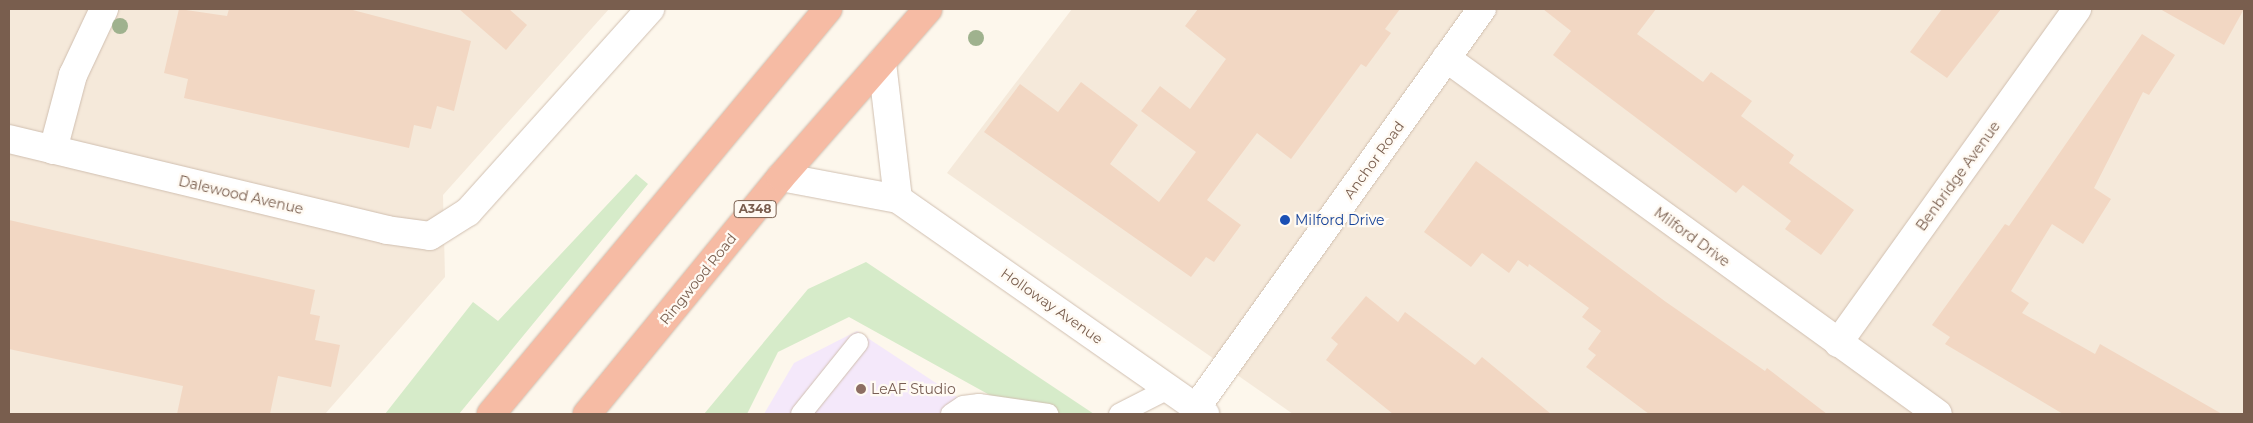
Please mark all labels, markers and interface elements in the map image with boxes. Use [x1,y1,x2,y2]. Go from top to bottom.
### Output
street label: Anchor Road [1340,118,1408,202]
street label: Benbridge Avenue [1913,118,2003,234]
street label: Dalewood Avenue [177,172,305,218]
road number: A348 [732,200,778,218]
street label: Milford Drive [1651,204,1733,270]
place label: Milford Drive [1295,212,1385,228]
marker: Milford Drive [1279,214,1291,226]
street label: Ringwood Road [656,230,740,328]
street label: Holloway Avenue [998,265,1106,347]
place label: LeAF Studio [871,381,956,397]
marker: LeAF Studio [855,383,867,395]

